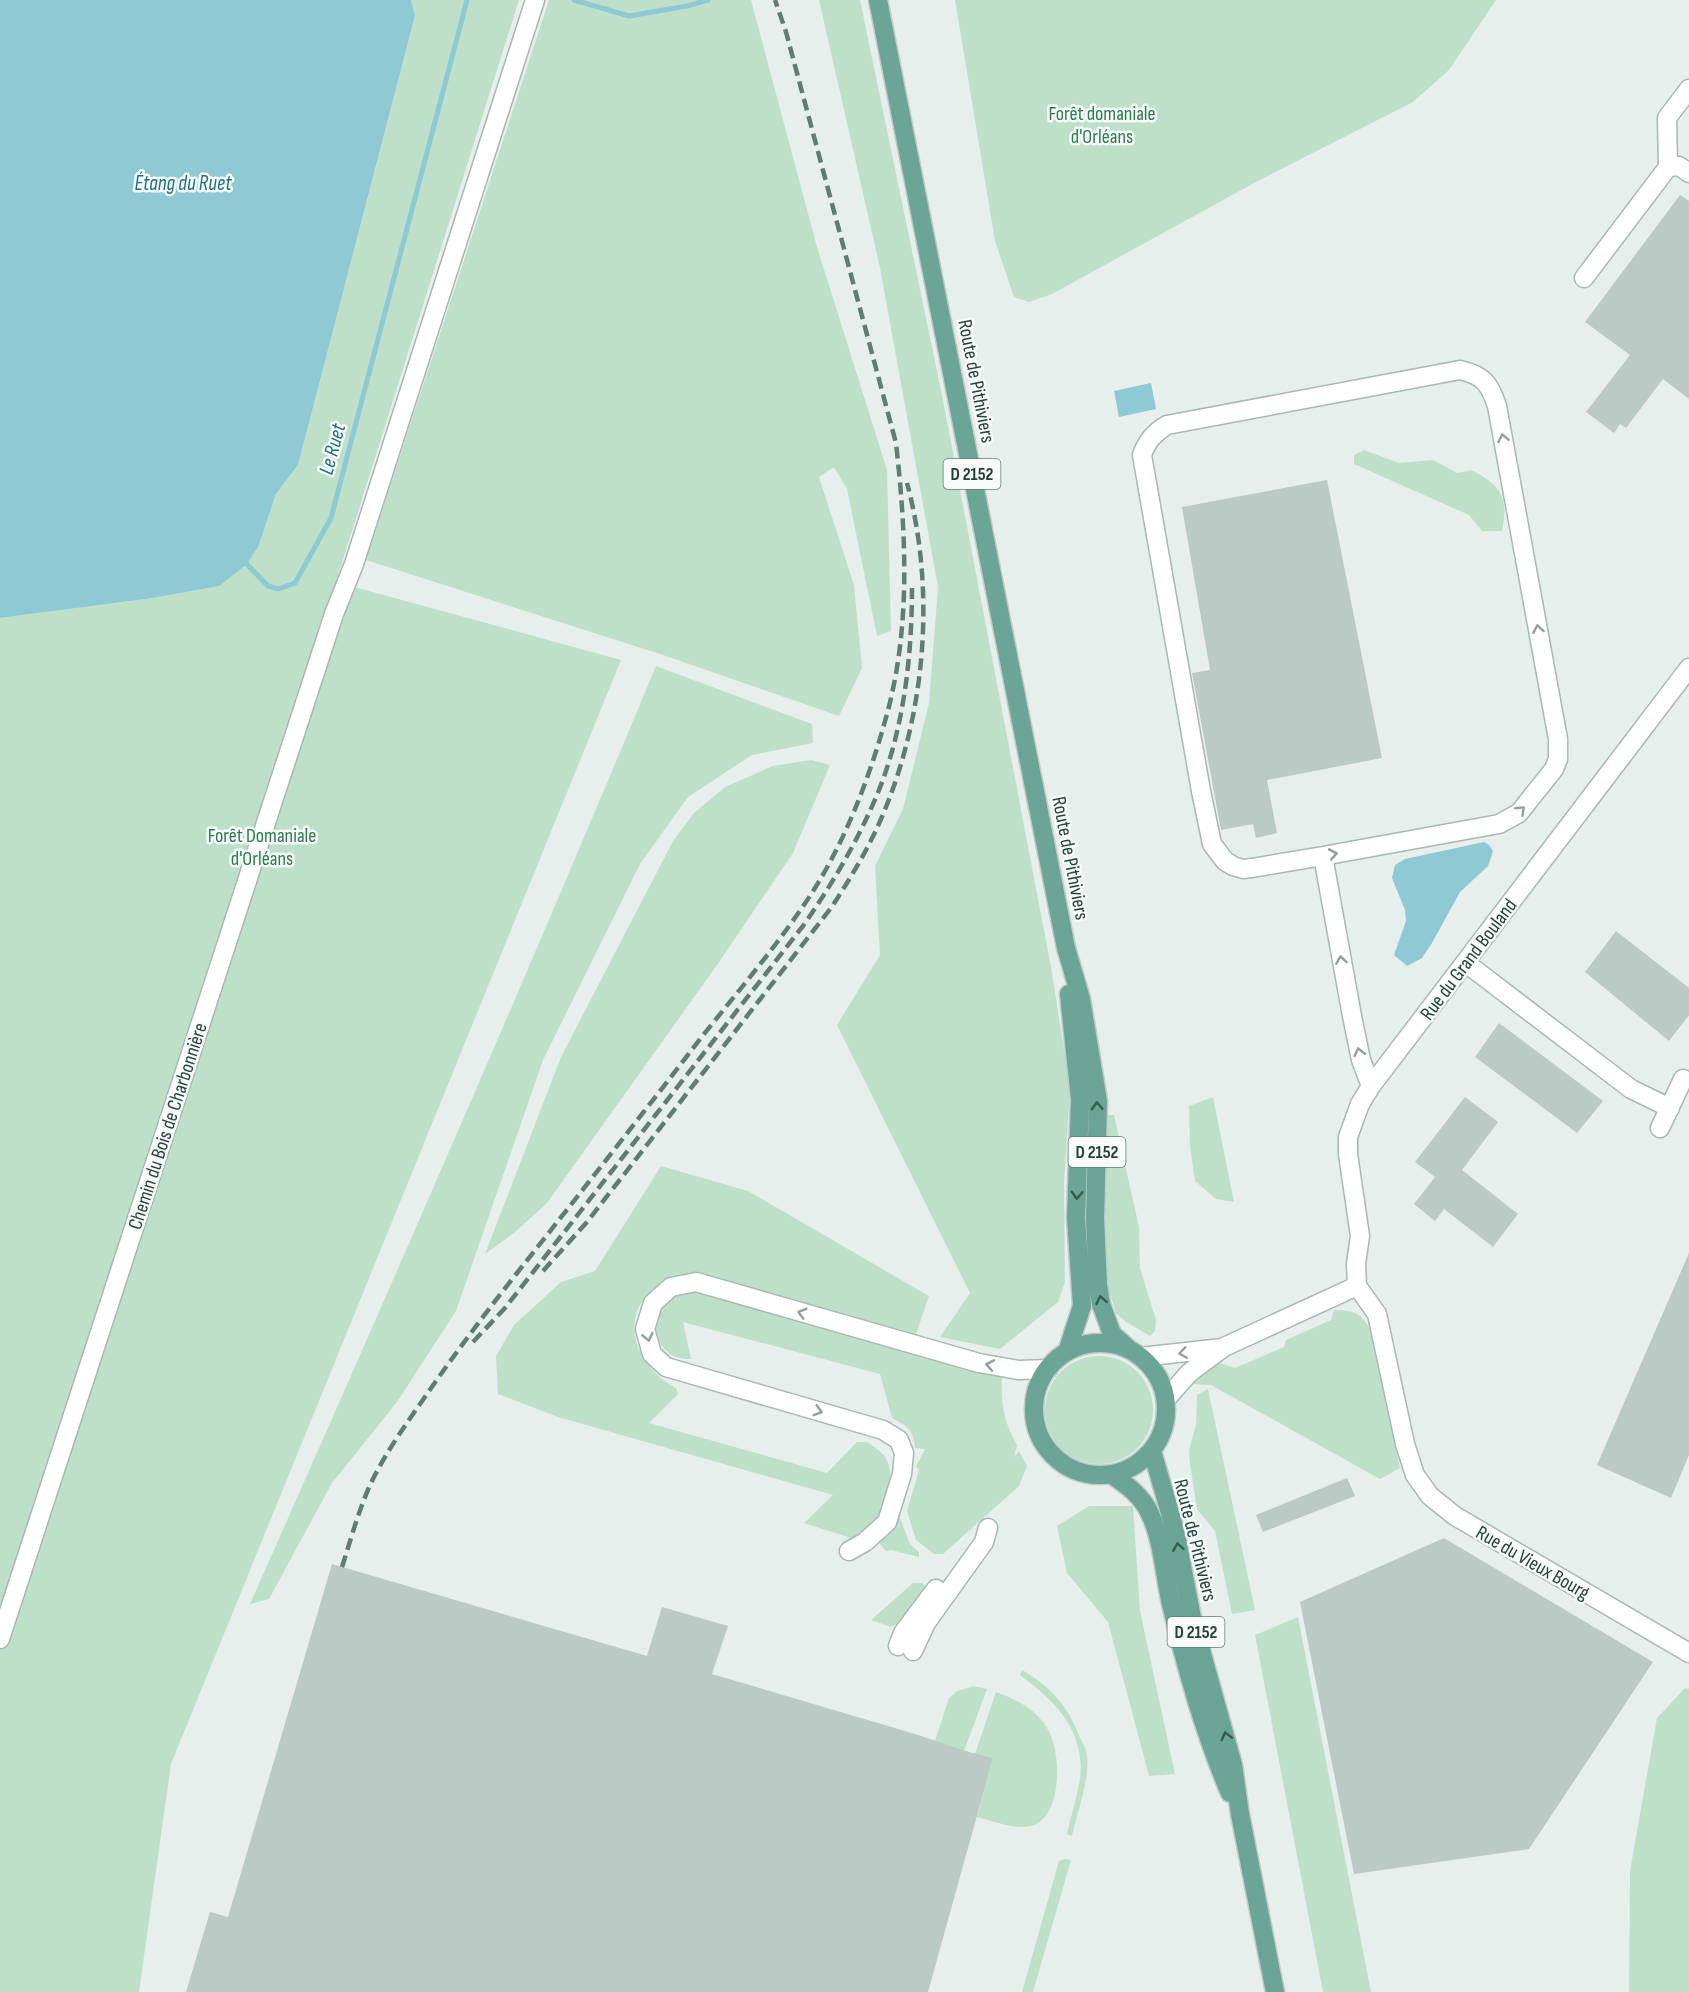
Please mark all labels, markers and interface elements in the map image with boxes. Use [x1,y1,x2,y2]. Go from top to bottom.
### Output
park label: Forêt domaniale d'Orléans [1048,102,1156,149]
water label: Étang du Ruet [135,171,232,196]
street label: Route de Pithiviers [952,318,1000,445]
water label: Le Ruet [314,420,351,477]
one-way arrow [1497,433,1510,443]
road number: D 2152 [944,459,1000,489]
one-way arrow [1532,625,1545,635]
street label: Route de Pithiviers [1046,795,1094,922]
one-way arrow [1514,806,1525,817]
park label: Forêt Domaniale d'Orléans [208,824,316,871]
one-way arrow [1328,848,1338,861]
street label: Rue du Grand Bouland [1415,894,1522,1025]
one-way arrow [1335,955,1348,965]
street label: Chemin du Bois de Charbonnière [123,1020,213,1233]
one-way arrow [1354,1047,1367,1057]
one-way arrow [1091,1101,1104,1110]
road number: D 2152 [1068,1137,1126,1167]
one-way arrow [1070,1190,1083,1199]
one-way arrow [1095,1296,1108,1306]
one-way arrow [797,1307,807,1320]
one-way arrow [641,1332,654,1342]
one-way arrow [1178,1347,1187,1359]
one-way arrow [985,1359,995,1372]
one-way arrow [812,1404,823,1416]
street label: Route de Pithiviers [1168,1477,1222,1604]
street label: Rue du Vieux Bourg [1471,1521,1594,1605]
one-way arrow [1172,1542,1185,1552]
road number: D 2152 [1168,1617,1224,1647]
one-way arrow [1220,1731,1233,1741]

